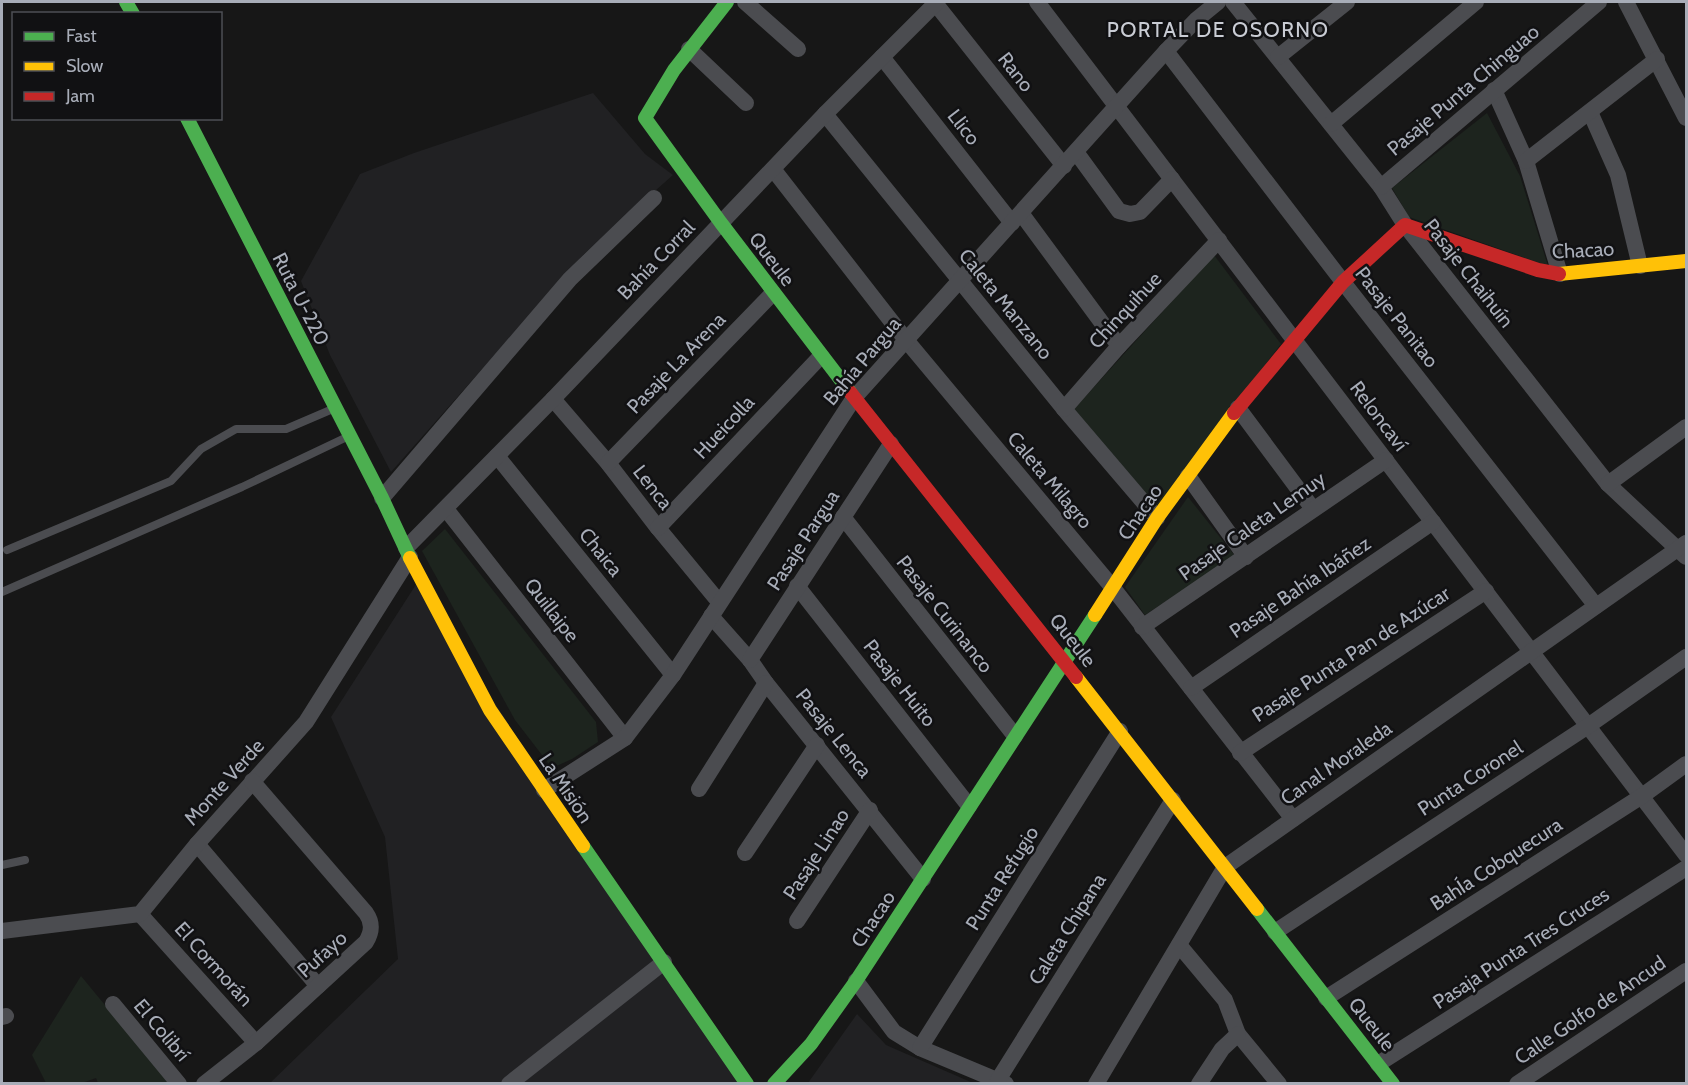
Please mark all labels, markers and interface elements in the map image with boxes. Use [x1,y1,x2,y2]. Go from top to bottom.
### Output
legend [12,12,222,120]
district label: PORTAL DE OSORNO [1107,17,1329,42]
street label: Pasaje Punta Chinguao [1382,19,1544,161]
text: Fast [66,25,97,47]
street label: Rano [993,47,1039,97]
text: Slow [66,55,103,77]
text: Jam [65,85,95,107]
street label: Llico [943,104,985,150]
street label: Pasaje Chaihuín [1419,214,1519,332]
street label: Bahía Corral [612,215,700,305]
street label: Queule [744,227,800,291]
street label: Chacao [1551,236,1615,264]
street label: Caleta Manzano [954,244,1058,364]
street label: Ruta U-220 [267,249,335,349]
street label: Pasaje Panitao [1350,262,1444,372]
street label: Chinquihue [1083,267,1167,353]
street label: Pasaje La Arena [622,307,730,419]
street label: Bahía Pargua [818,312,906,410]
street label: Reloncaví [1345,376,1413,456]
street label: Hueicolla [689,390,760,464]
street label: Caleta Milagro [1002,427,1098,533]
street label: Lenca [628,460,678,514]
street label: Pasaje Caleta Lemuy [1174,466,1330,586]
street label: Chacao [1113,479,1167,545]
street label: Pasaje Pargua [762,485,844,595]
street label: Chaica [574,523,628,581]
street label: Pasaje Bahía Ibáñez [1225,531,1375,643]
street label: Pasaje Curinanco [892,550,998,678]
street label: Quillaipe [520,573,584,647]
street label: Pasaje Punta Pan de Azúcar [1248,581,1455,727]
street label: Queule [1045,608,1101,672]
street label: Pasaje Huito [859,635,941,731]
street label: Pasaje Lenca [791,684,877,783]
street label: Canal Moraleda [1276,716,1397,810]
street label: Monte Verde [179,734,269,830]
street label: Punta Coronel [1413,735,1527,821]
street label: La Misión [534,748,598,828]
street label: Pasaje Linao [778,804,854,904]
street label: BahÍa Cobquecura [1426,812,1567,916]
street label: Punta Refugio [960,821,1044,935]
street label: Caleta Chipana [1023,869,1111,989]
street label: Pasaja Punta Tres Cruces [1428,882,1614,1014]
street label: Chacao [846,886,900,952]
street label: El Cormorán [170,917,258,1011]
street label: Pufayo [292,926,352,982]
street label: Calle Golfo de Ancud [1510,951,1670,1069]
street label: Queule [1344,992,1400,1056]
street label: El Colibrí [129,994,195,1066]

